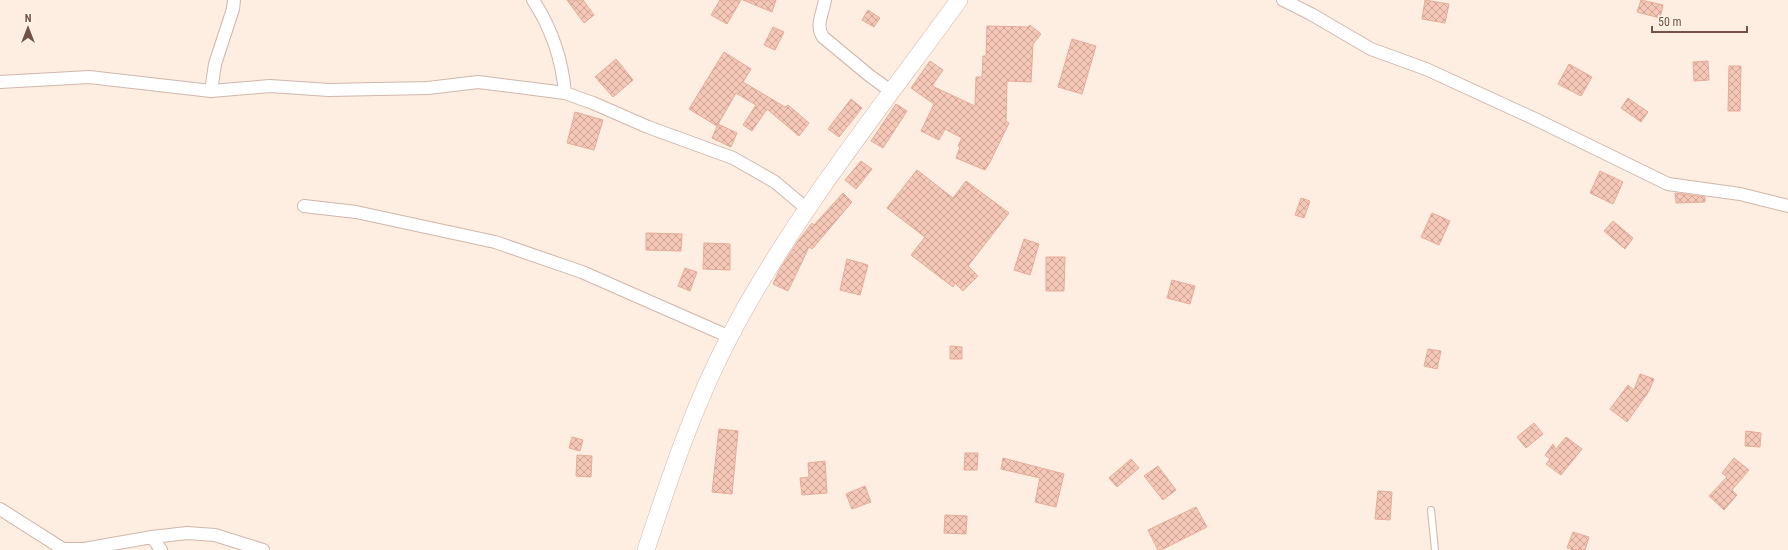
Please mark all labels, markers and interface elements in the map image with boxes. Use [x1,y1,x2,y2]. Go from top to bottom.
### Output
north arrow [8,8,48,48]
scale bar [1652,8,1747,34]
text: N [25,12,32,25]
text: 50 m [1658,15,1682,29]

